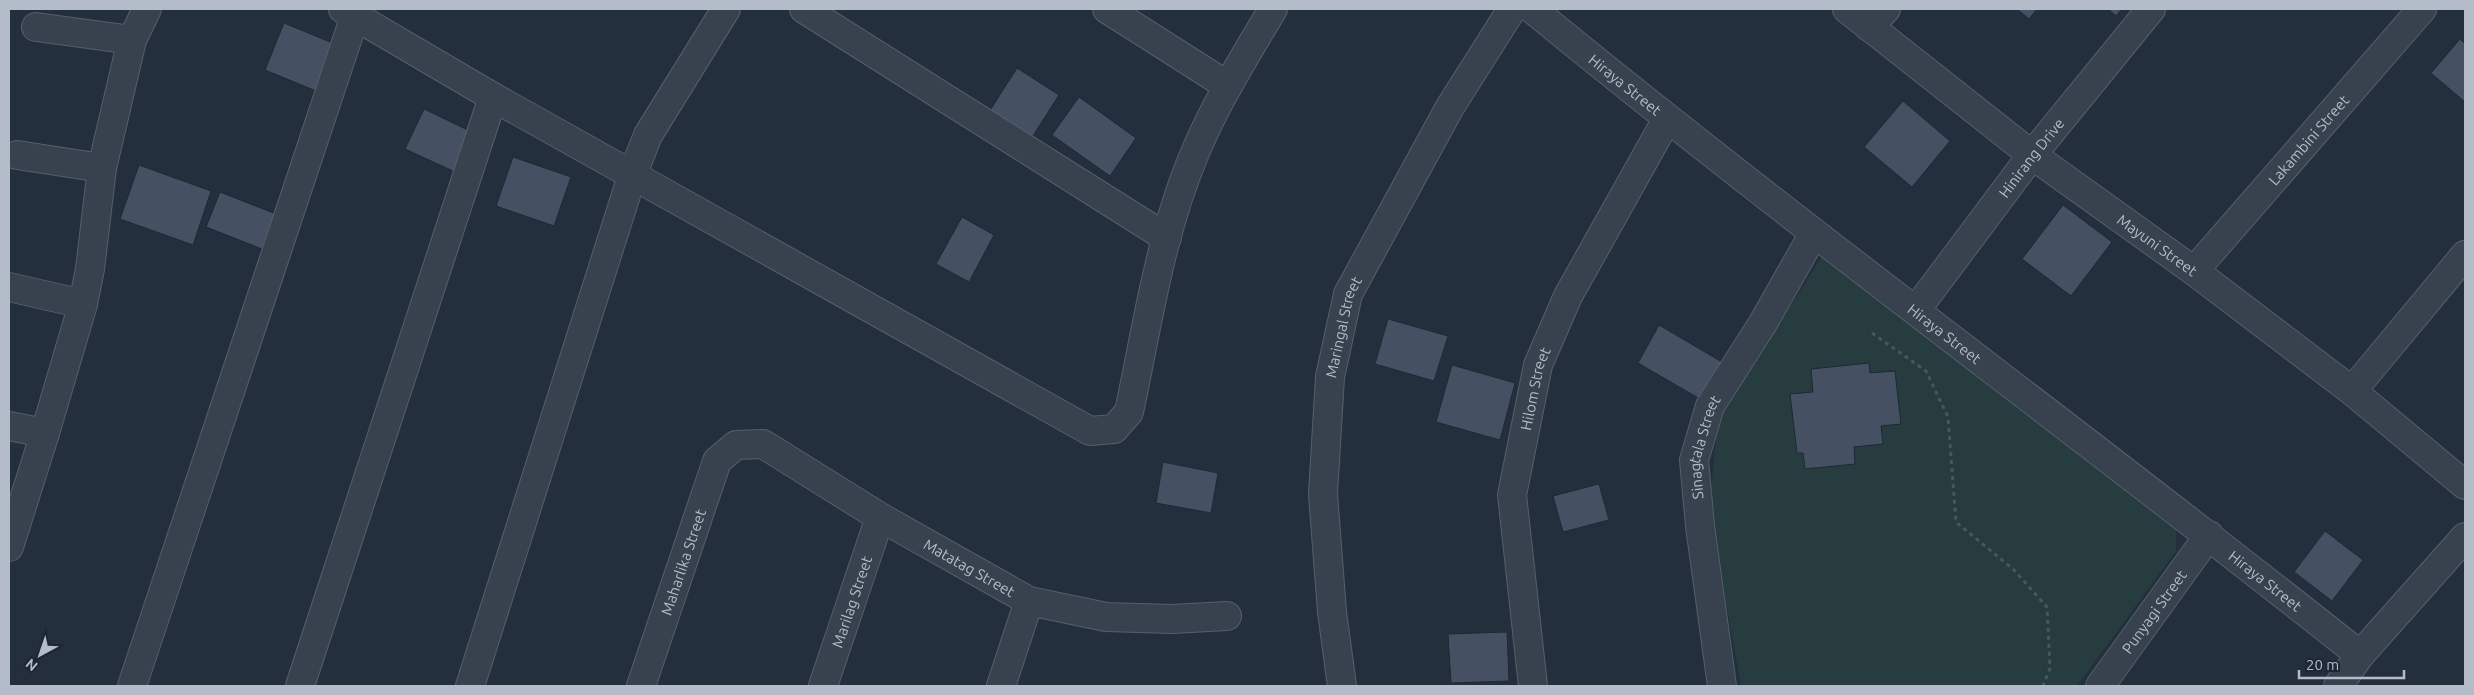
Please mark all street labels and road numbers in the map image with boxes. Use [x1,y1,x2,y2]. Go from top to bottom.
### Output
street label: Hiraya Street [1586,50,1665,119]
street label: Lakambini Street [2265,91,2352,188]
street label: Hinirang Drive [1995,114,2067,201]
street label: Mayuni Street [2114,211,2201,279]
street label: Maringal Street [1322,273,1365,379]
street label: Hiraya Street [1905,300,1985,367]
street label: Hilom Street [1517,344,1553,432]
street label: Sinagtala Street [1685,392,1723,500]
street label: Maharlika Street [657,507,709,617]
street label: Matatag Street [921,535,1018,600]
street label: Hiraya Street [2226,547,2305,614]
street label: Marilag Street [828,553,875,650]
street label: Punyagi Street [2118,566,2190,656]

